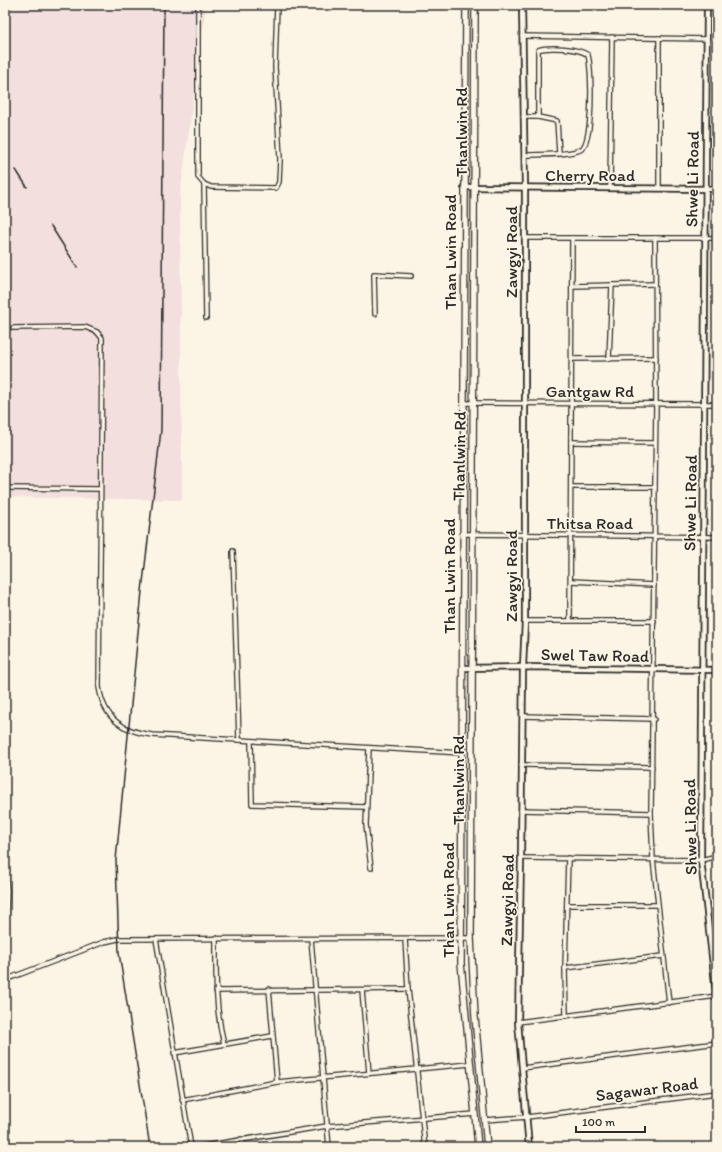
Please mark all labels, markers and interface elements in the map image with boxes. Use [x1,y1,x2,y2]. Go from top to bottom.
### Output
street label: Thanlwin Rd [451,86,471,177]
street label: Shwe Li Road [681,130,703,227]
street label: Cherry Road [545,165,635,185]
street label: Than Lwin Road [440,194,460,310]
street label: Zawgyi Road [501,205,521,298]
street label: Gantgaw Rd [546,381,634,401]
street label: Thanlwin Rd [448,410,470,501]
street label: Shwe Li Road [679,454,701,551]
street label: Thitsa Road [547,513,634,533]
street label: Than Lwin Road [439,518,459,634]
street label: Zawgyi Road [501,529,521,622]
street label: Swel Taw Road [541,644,650,666]
street label: Thanlwin Rd [448,734,468,825]
street label: Shwe Li Road [679,778,701,875]
street label: Than Lwin Road [438,842,458,958]
street label: Zawgyi Road [496,853,518,946]
street label: Sagawar Road [595,1073,700,1105]
scale bar [576,1108,645,1134]
text: 100 m [582,1115,615,1129]

